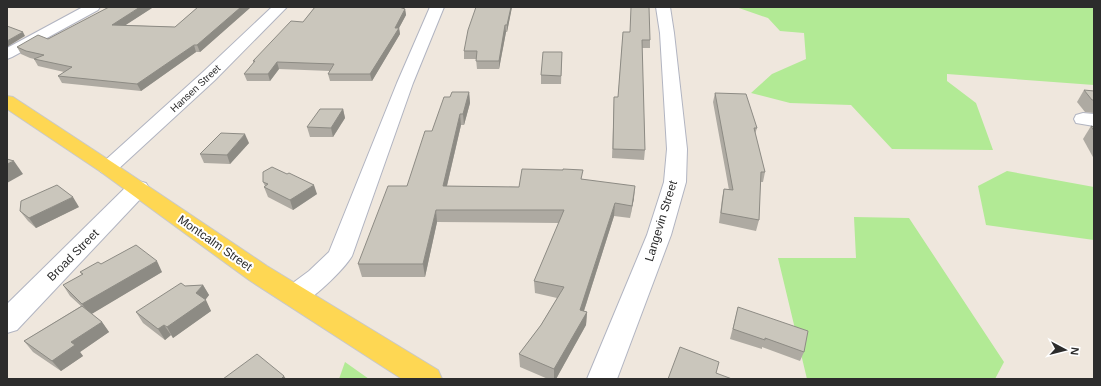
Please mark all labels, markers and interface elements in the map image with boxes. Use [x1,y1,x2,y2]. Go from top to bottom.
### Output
street label: Hansen Street [168,62,223,114]
street label: Langevin Street [642,178,680,263]
street label: Montcalm Street [175,212,255,274]
street label: Broad Street [44,226,102,284]
north arrow [1045,330,1085,370]
text: N [1068,347,1081,356]

